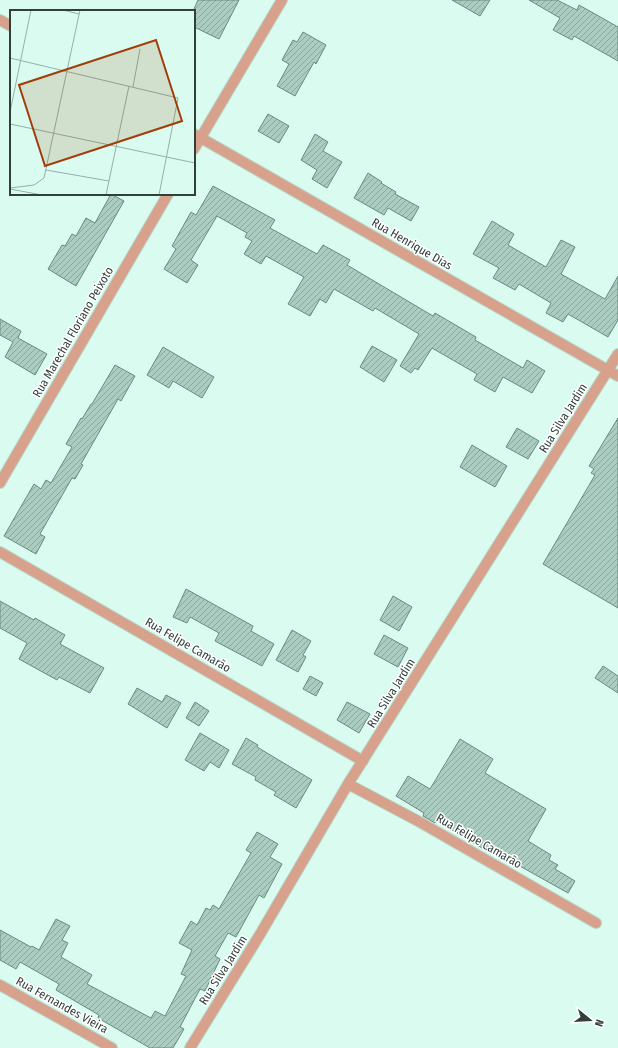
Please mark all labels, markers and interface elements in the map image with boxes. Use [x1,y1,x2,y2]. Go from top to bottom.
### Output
inset map [10,10,195,195]
street label: Rua Henrique Dias [369,215,455,273]
street label: Rua Marechal Floriano Peixoto [30,264,116,400]
street label: Rua Silva Jardim [536,381,590,455]
street label: Rua Felipe Camarão [143,615,233,675]
street label: Rua Silva Jardim [364,656,418,730]
street label: Rua Felipe Camarão [434,811,524,871]
street label: Rua Silva Jardim [196,933,250,1007]
street label: Rua Fernandes Vieira [14,974,111,1036]
north arrow [570,1000,610,1040]
text: N [592,1018,606,1028]

